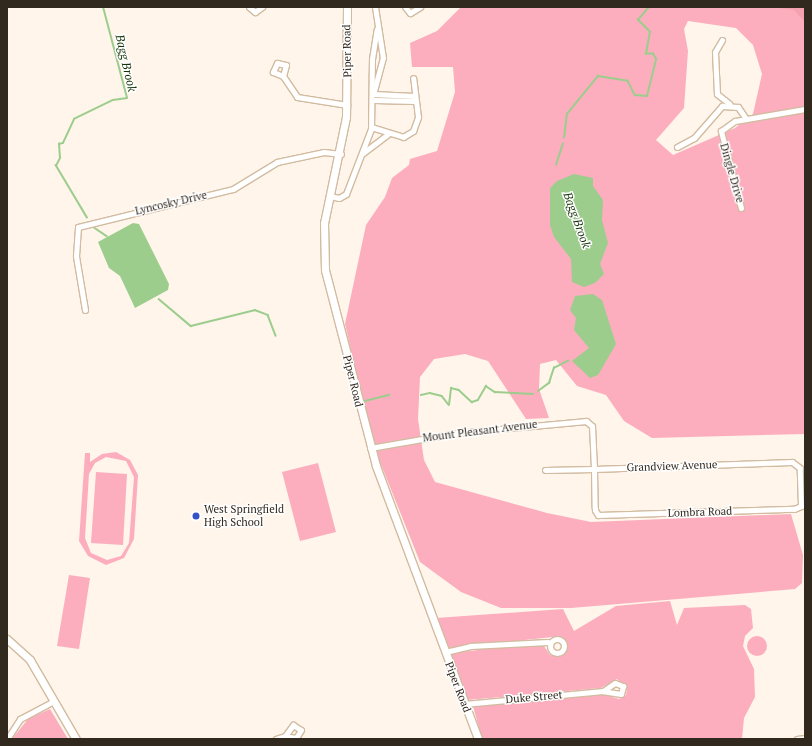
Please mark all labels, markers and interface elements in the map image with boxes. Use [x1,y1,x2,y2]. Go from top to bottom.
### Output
street label: Piper Road [340,24,354,78]
water label: Bagg Brook [112,33,140,93]
street label: Dingle Drive [717,142,747,204]
street label: Lyncosky Drive [134,188,208,218]
water label: Bagg Brook [560,190,594,250]
street label: Piper Road [340,354,366,408]
street label: Mount Pleasant Avenue [422,417,538,445]
street label: Grandview Avenue [626,458,718,474]
place label: West Springfield High School [204,503,284,529]
street label: Lombra Road [667,504,733,520]
marker: West Springfield High School [191,511,201,521]
street label: Piper Road [442,660,474,714]
street label: Duke Street [505,688,563,706]

